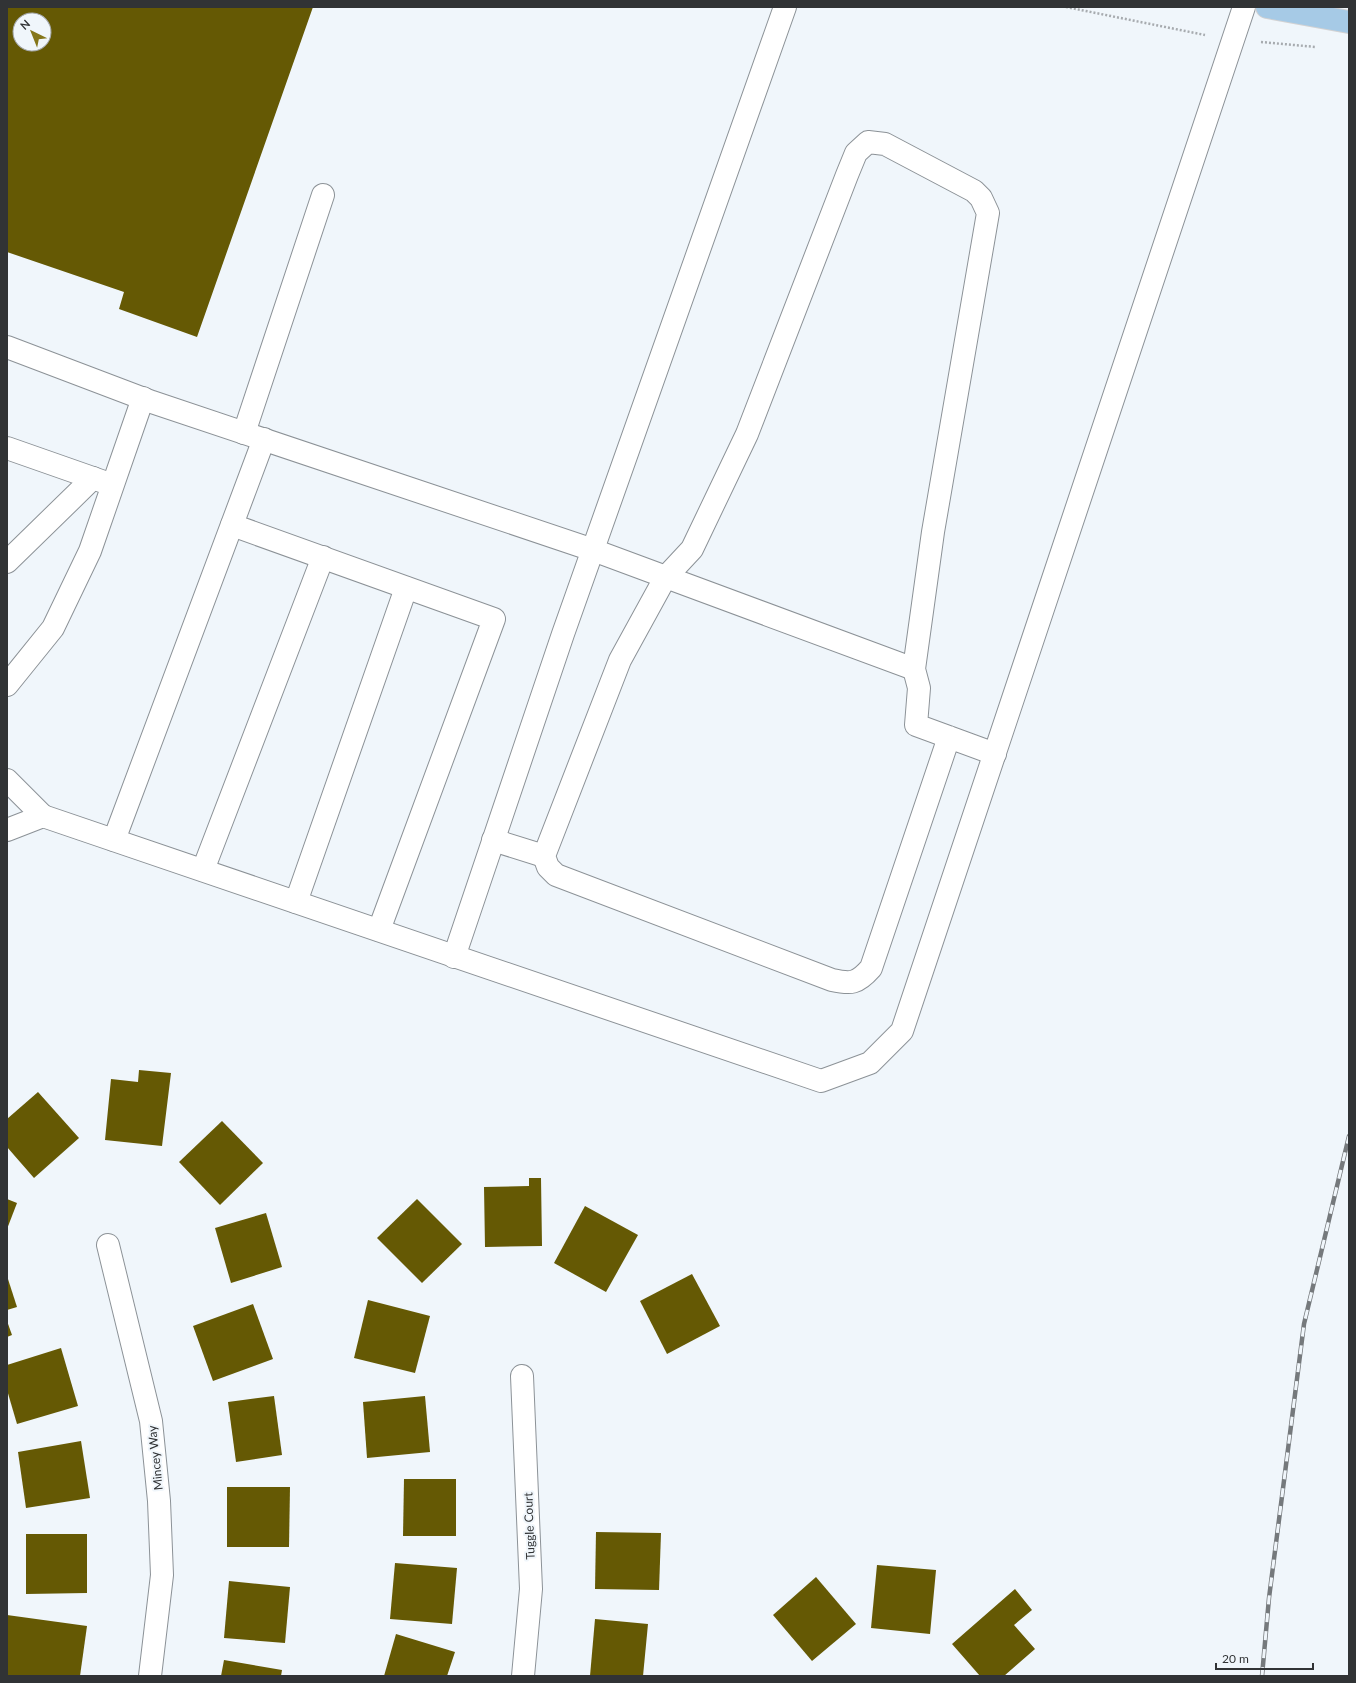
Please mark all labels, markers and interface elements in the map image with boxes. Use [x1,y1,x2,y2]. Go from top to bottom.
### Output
north arrow [12,12,52,52]
text: N [17,17,32,32]
street label: Mincey Way [144,1424,166,1491]
street label: Tuggle Court [520,1491,538,1560]
scale bar [1216,1645,1313,1671]
text: 20 m [1222,1651,1249,1666]

